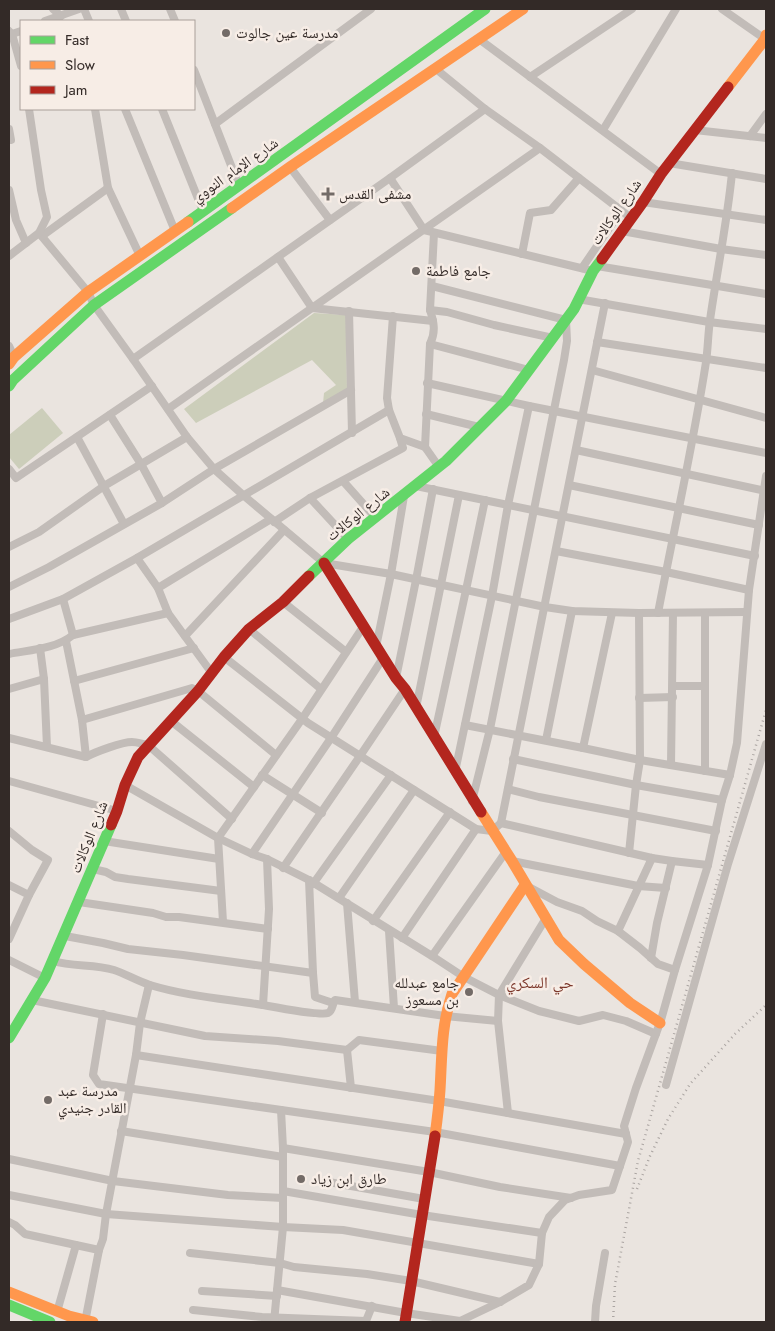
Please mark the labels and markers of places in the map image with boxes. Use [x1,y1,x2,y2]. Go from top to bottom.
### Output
place label: مدرسة عين جالوت [236,22,338,44]
marker: مدرسة عين جالوت [220,27,232,39]
place label: مشفى القدس [339,183,411,205]
marker: مشفى القدس [321,187,335,201]
place label: جامع فاطمة [426,260,491,282]
marker: جامع فاطمة [410,265,422,277]
place label: جامع عبدلله بن مسعوز [394,972,459,1011]
marker: جامع عبدلله بن مسعوز [463,986,475,998]
place label: مدرسة عبد القادر جنيدي [58,1080,127,1120]
marker: مدرسة عبد القادر جنيدي [42,1094,54,1106]
place label: طارق ابن زياد [311,1168,387,1190]
marker: طارق ابن زياد [295,1173,307,1185]

